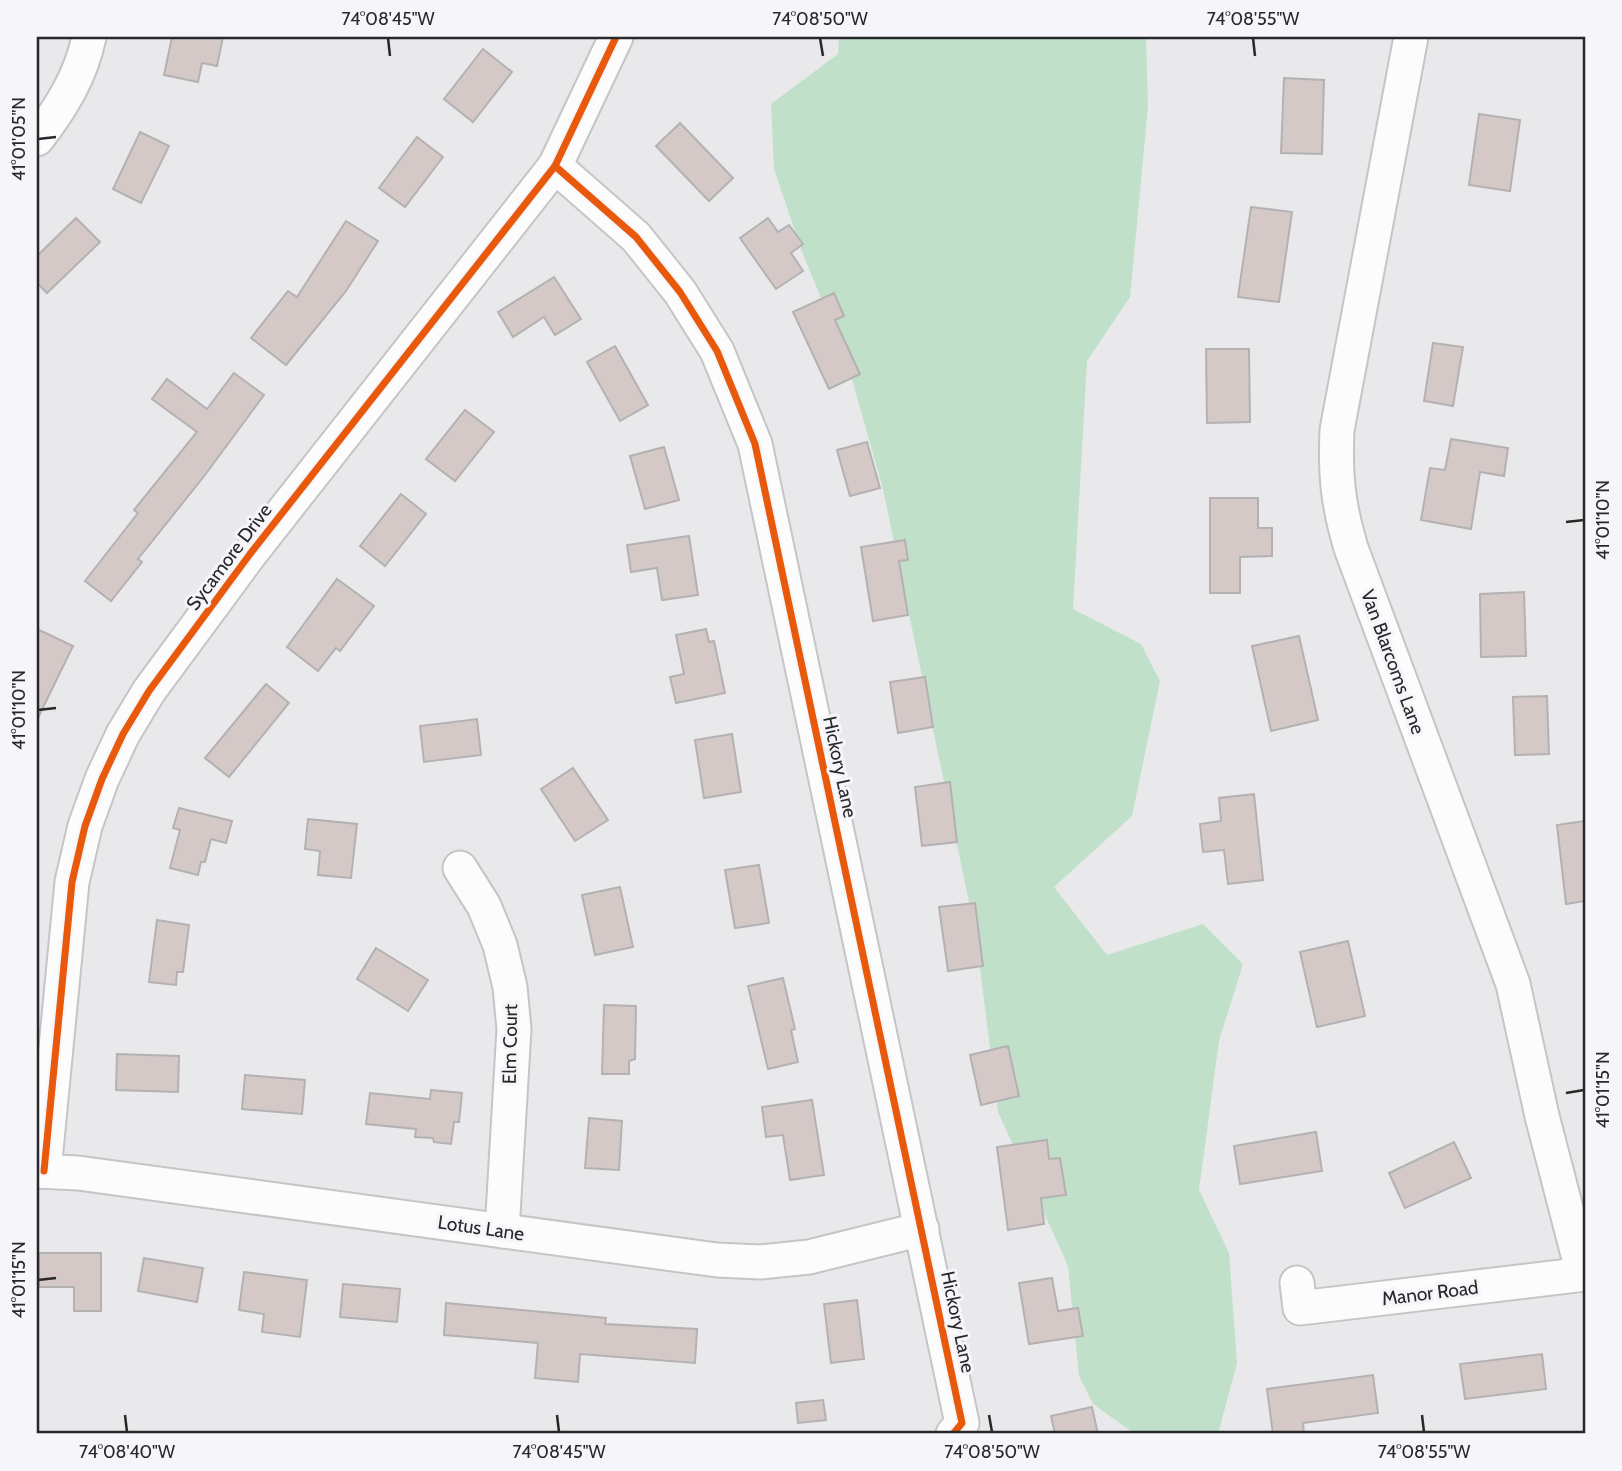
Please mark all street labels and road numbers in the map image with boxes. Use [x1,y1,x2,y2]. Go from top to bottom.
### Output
street label: Sycamore Drive [181,499,277,615]
street label: Van Blarcoms Lane [1356,587,1430,738]
street label: Hickory Lane [818,714,862,820]
street label: Elm Court [498,1003,522,1084]
street label: Lotus Lane [436,1211,526,1245]
street label: Hickory Lane [936,1269,980,1375]
street label: Manor Road [1380,1276,1480,1310]

